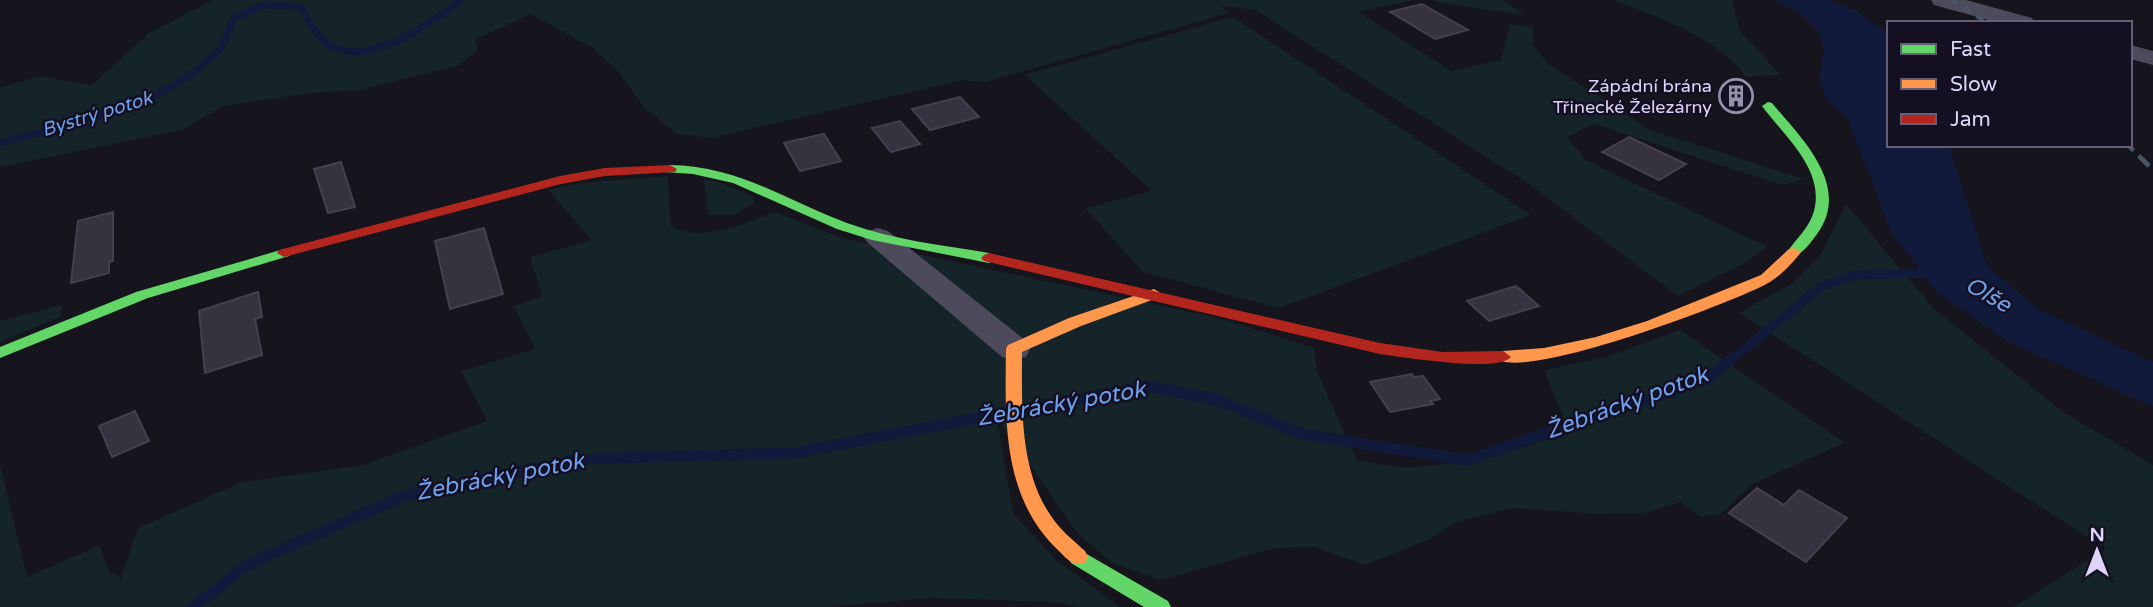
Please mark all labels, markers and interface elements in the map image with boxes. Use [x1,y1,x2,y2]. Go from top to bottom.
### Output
legend [1887,21,2132,147]
text: Fast [1950,37,1991,62]
text: Slow [1950,72,1998,97]
place label: Zápádní brána Třinecké Železárny [1553,75,1712,118]
building icon: Zápádní brána Třinecké Železárny [1717,77,1755,115]
water label: Bystrý potok [39,86,156,141]
text: Jam [1950,107,1991,132]
water label: Olše [1960,271,2018,320]
water label: Žebrácký potok [1542,360,1713,445]
water label: Žebrácký potok [975,375,1149,433]
water label: Žebrácký potok [414,447,588,507]
north arrow [2062,516,2132,586]
text: N [2089,524,2105,546]

